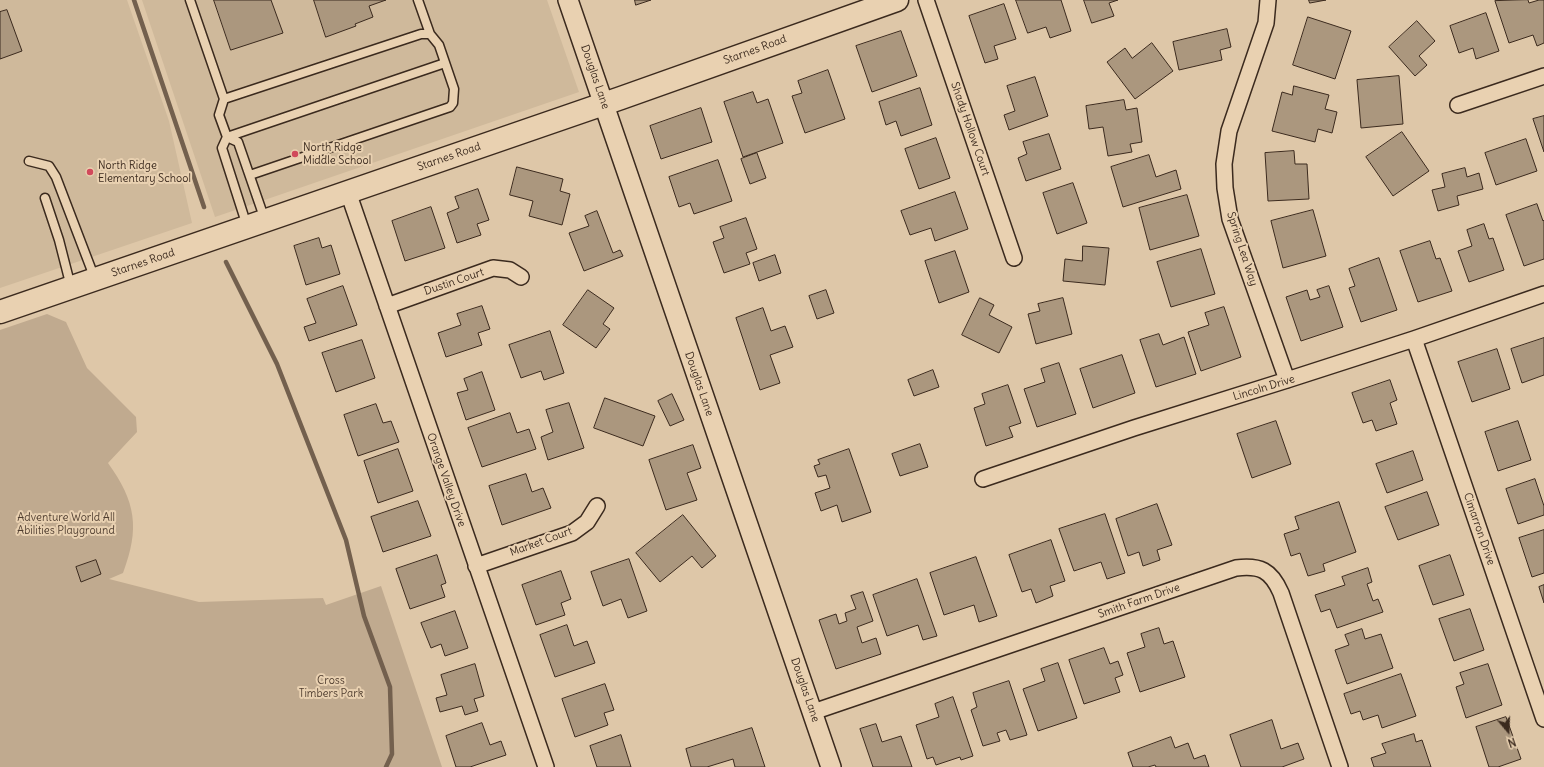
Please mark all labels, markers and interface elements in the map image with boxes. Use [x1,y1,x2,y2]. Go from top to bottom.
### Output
street label: Starnes Road [722,32,788,68]
street label: Douglas Lane [578,43,612,111]
street label: Shady Hollow Court [948,80,992,178]
street label: Starnes Road [416,140,482,174]
place label: North Ridge Middle School [303,141,371,167]
marker: North Ridge Middle School [290,149,300,159]
place label: North Ridge Elementary School [98,159,191,185]
marker: North Ridge Elementary School [85,167,95,177]
street label: Spring Lea Way [1224,210,1260,288]
street label: Starnes Road [110,246,176,280]
street label: Dustin Court [422,266,486,298]
street label: Douglas Lane [682,350,716,418]
street label: Lincoln Drive [1231,372,1297,404]
street label: Orange Valley Drive [424,431,468,529]
street label: Cimarron Drive [1460,491,1498,567]
park label: Adventure World All Abilities Playground [17,511,115,537]
street label: Market Court [508,525,574,559]
street label: Smith Farm Drive [1096,581,1182,621]
street label: Douglas Lane [788,656,822,724]
park label: Cross Timbers Park [299,674,363,700]
north arrow [1488,711,1528,751]
text: N [1506,734,1518,750]

